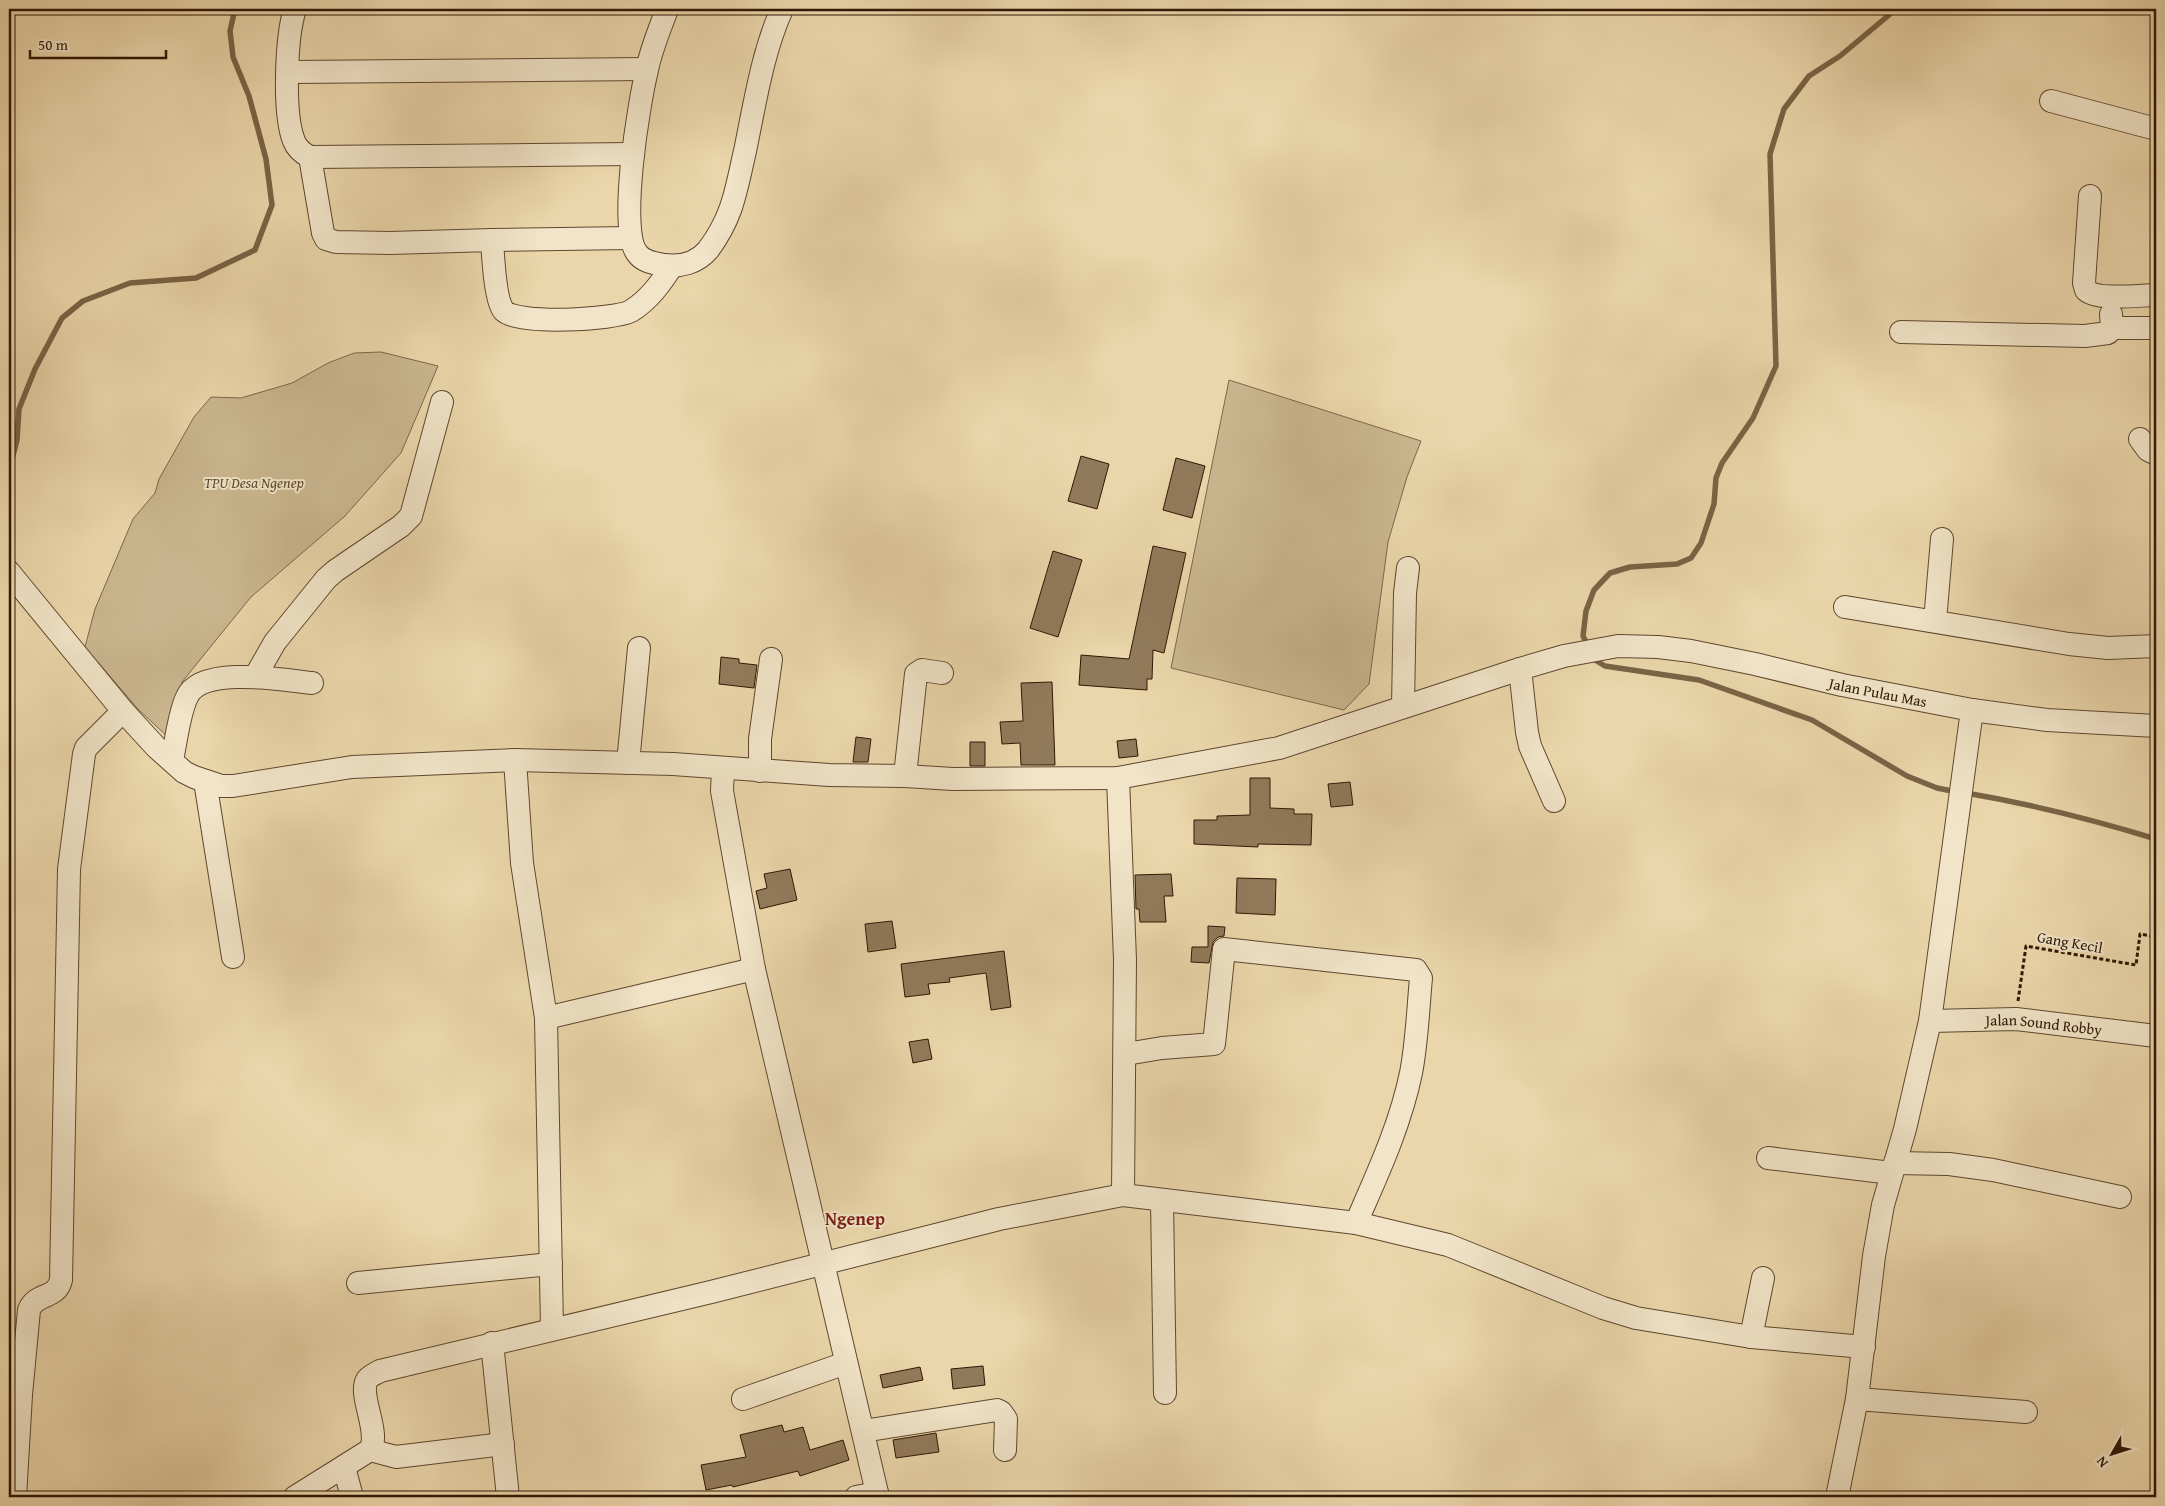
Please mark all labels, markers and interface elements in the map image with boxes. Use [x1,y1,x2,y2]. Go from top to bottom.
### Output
scale bar [30,28,166,60]
text: 50 m [38,34,69,55]
park label: TPU Desa Ngenep [204,472,304,493]
street label: Jalan Pulau Mas [1825,671,1929,712]
street label: Gang Kecil [2036,926,2104,958]
street label: Jalan Sound Robby [1983,1008,2104,1040]
district label: Ngenep [825,1205,885,1232]
north arrow [2088,1428,2138,1478]
text: N [2091,1452,2113,1472]

